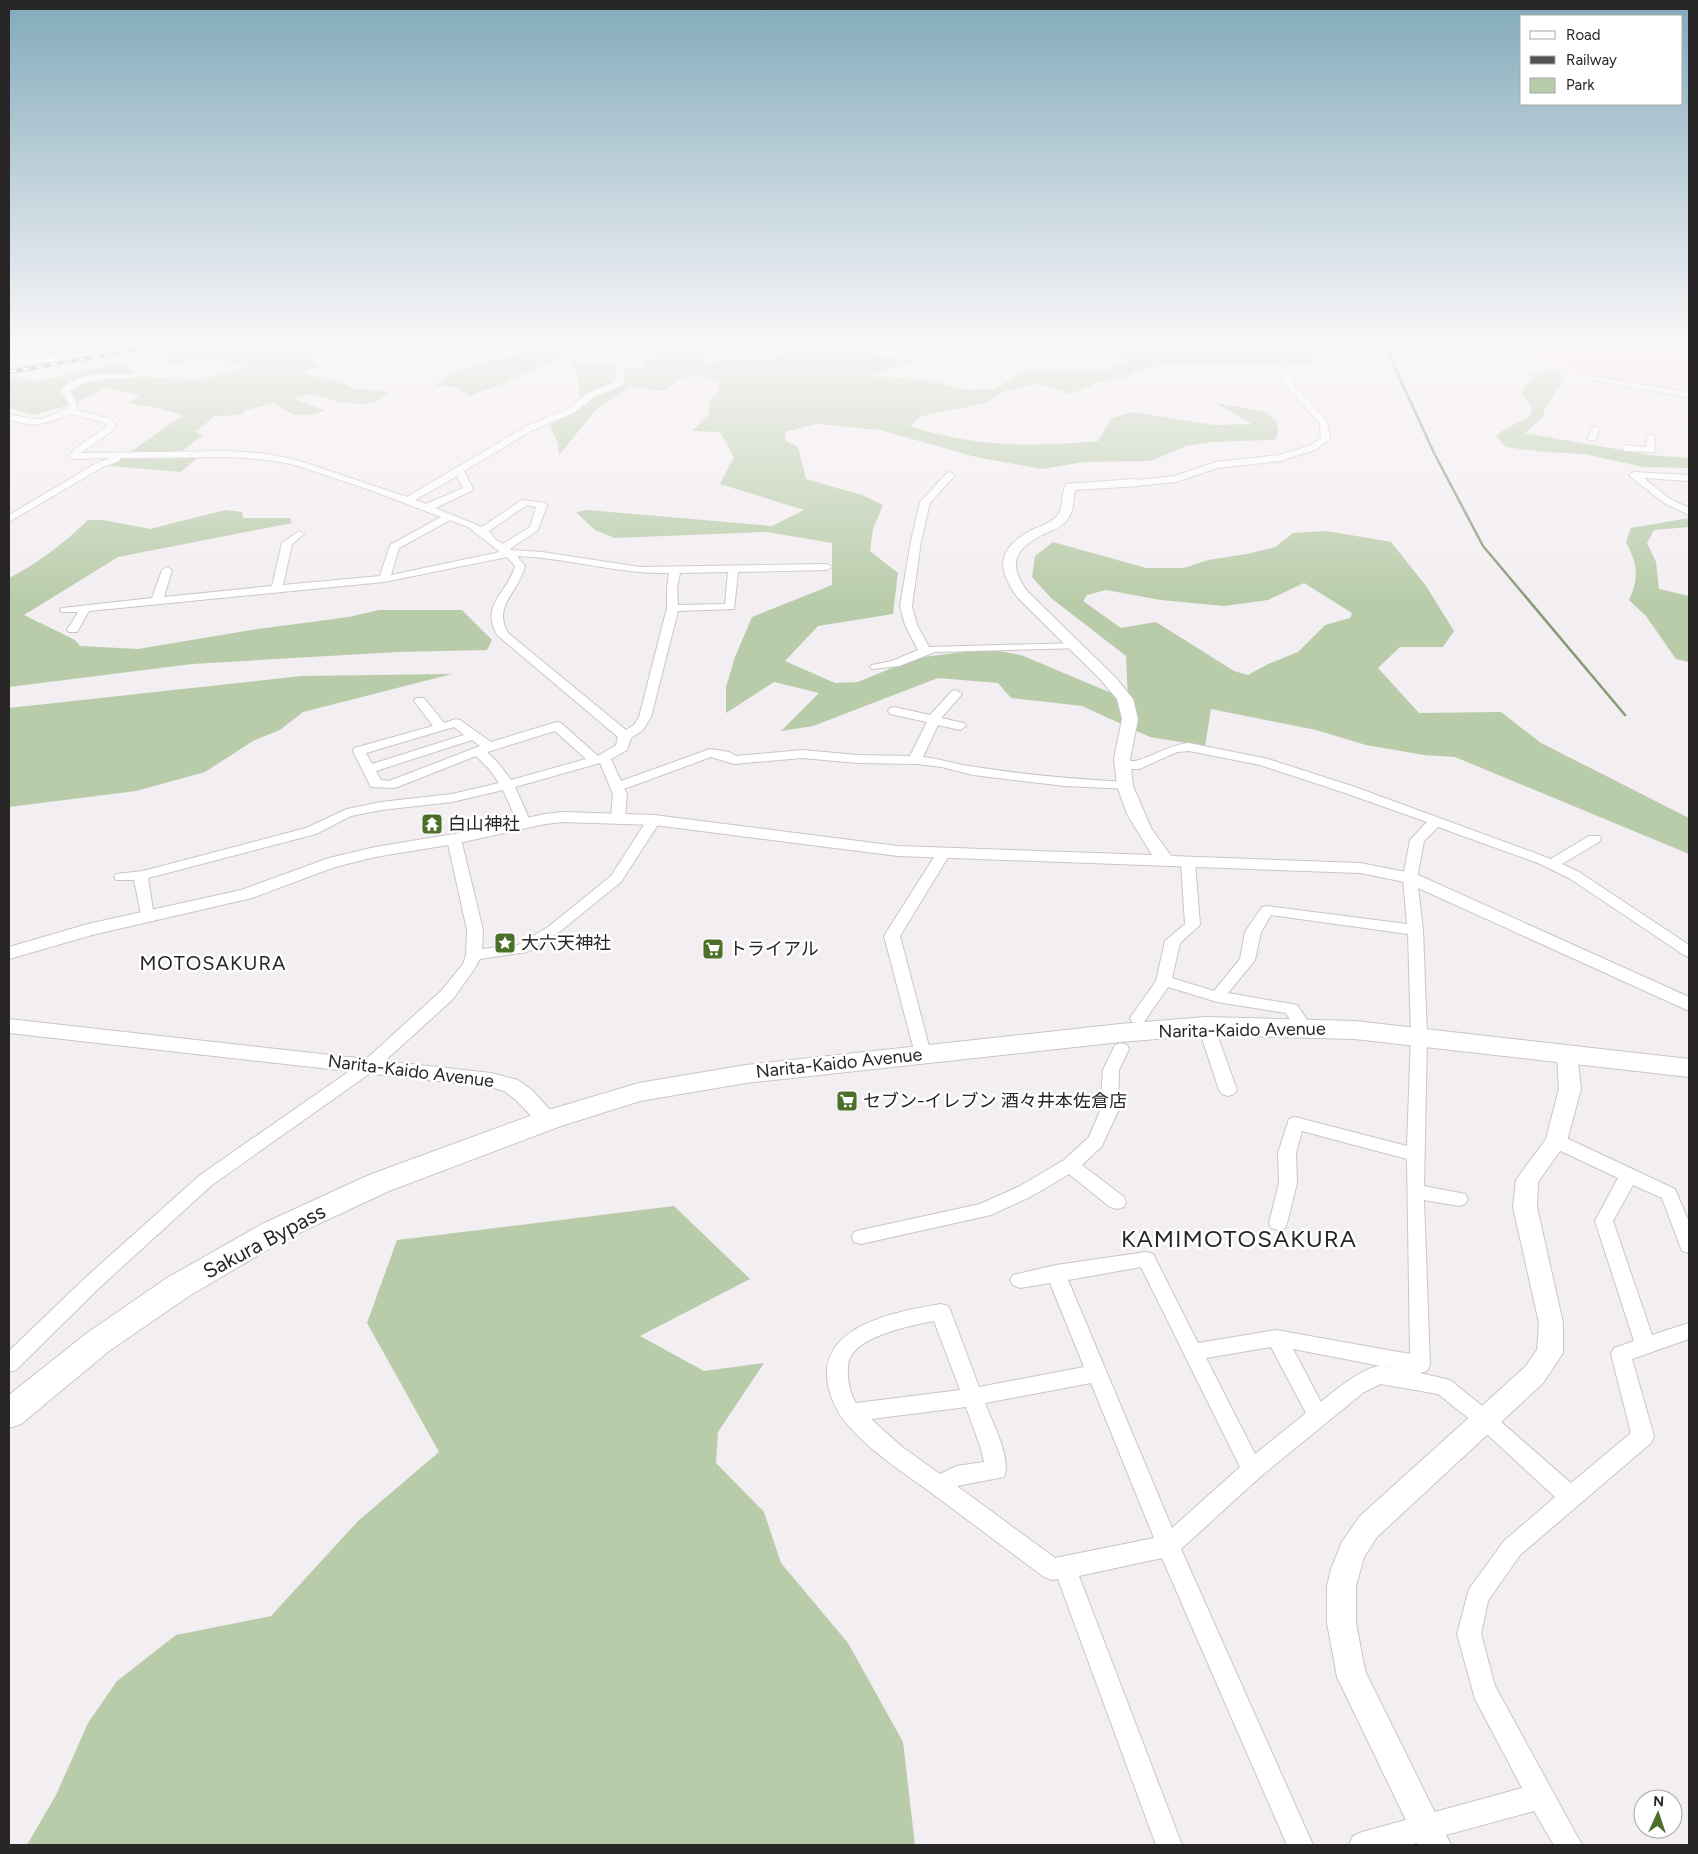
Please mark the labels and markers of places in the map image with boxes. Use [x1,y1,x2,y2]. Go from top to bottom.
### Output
temple icon: 白山神社 [420,812,444,836]
place label: 白山神社 [448,813,520,835]
place icon: 大六天神社 [493,931,517,955]
place label: 大六天神社 [521,932,611,954]
supermarket icon: トライアル [701,937,725,961]
place label: トライアル [729,938,819,960]
supermarket icon: セブン-イレブン 酒々井本佐倉店 [835,1089,859,1113]
place label: セブン-イレブン 酒々井本佐倉店 [863,1090,1127,1112]

